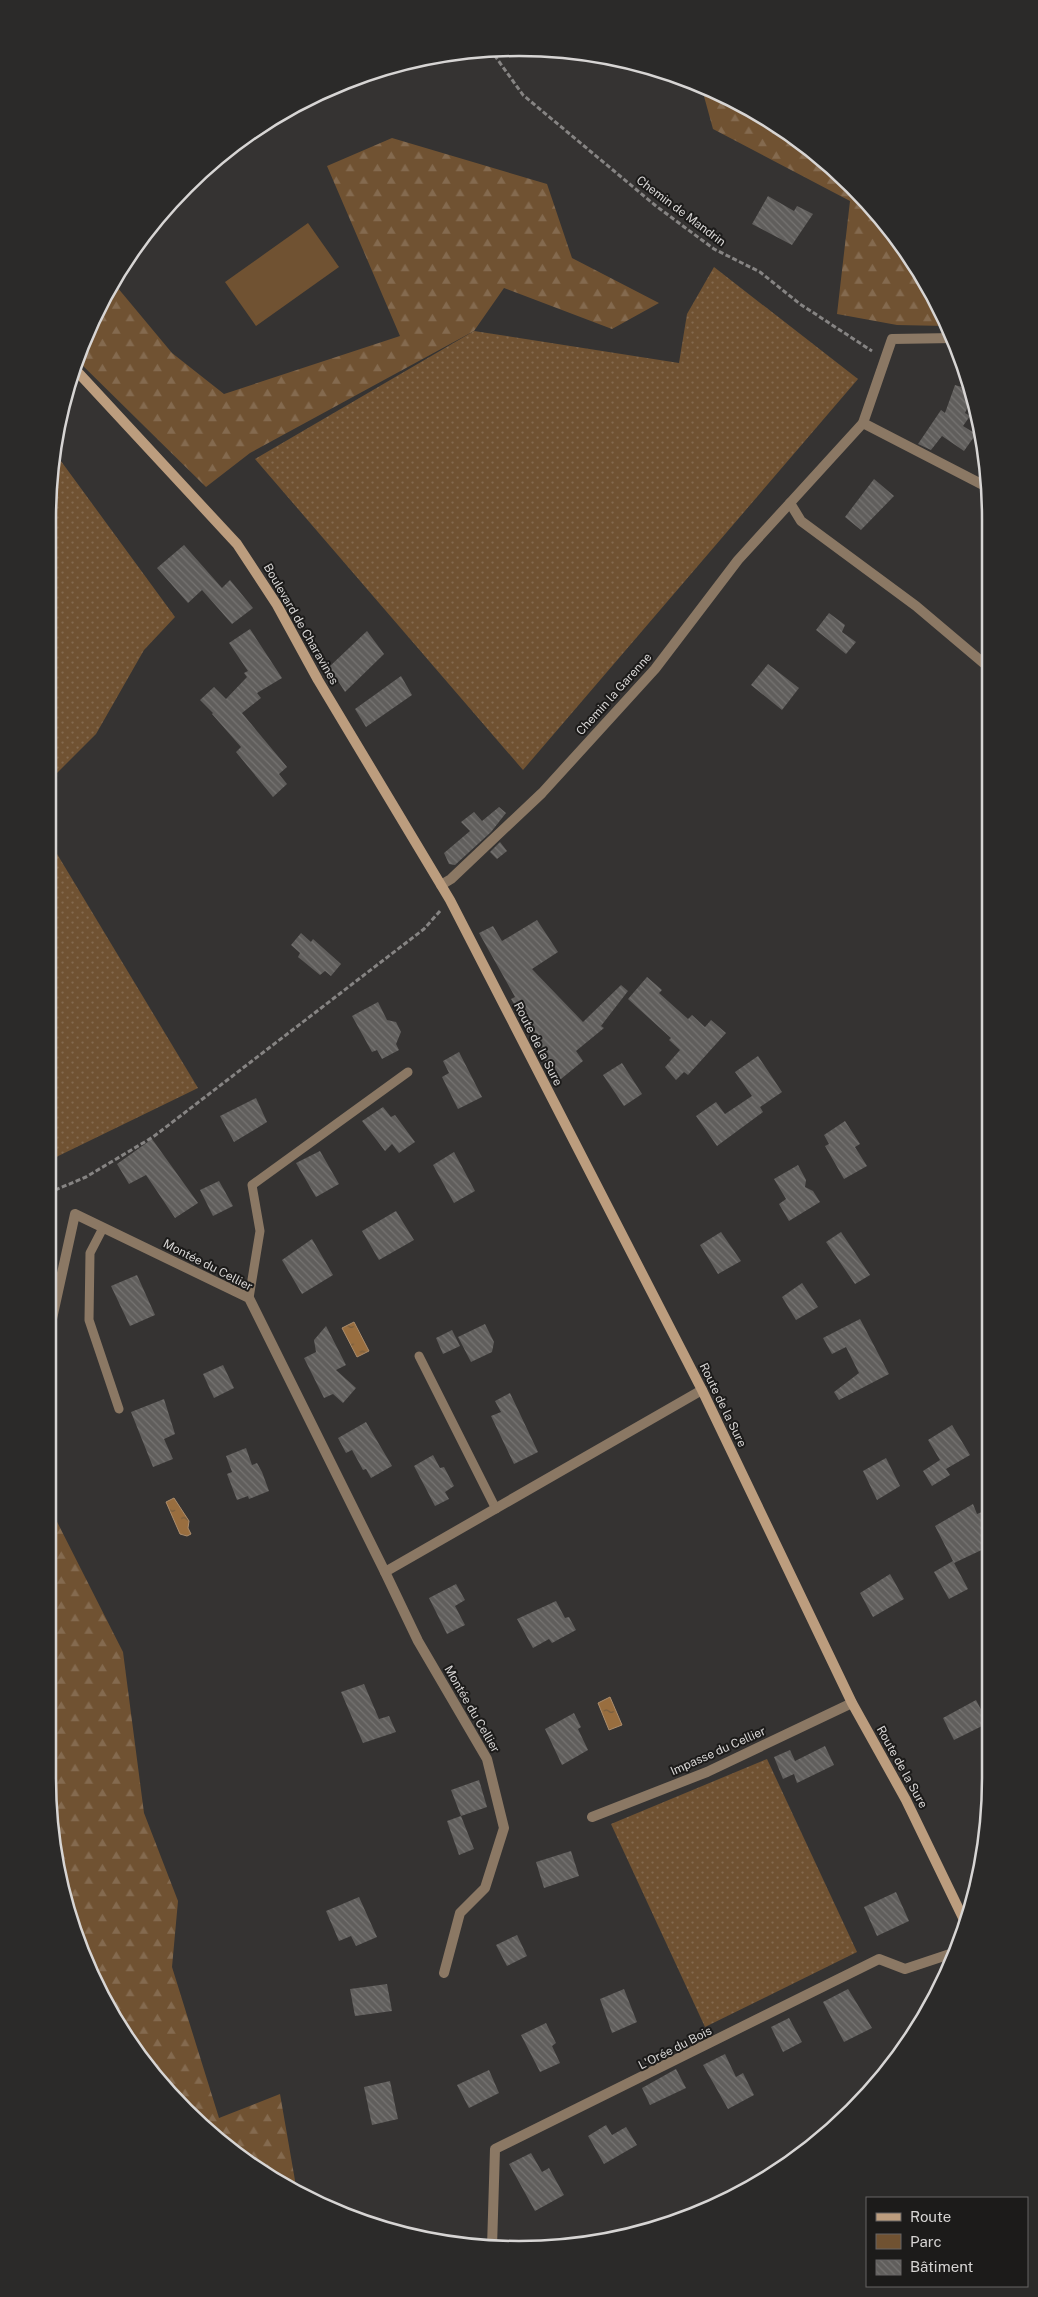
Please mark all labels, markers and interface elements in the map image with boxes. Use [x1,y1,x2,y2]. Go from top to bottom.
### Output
street label: Chemin de Mandrin [634,173,728,249]
street label: Boulevard de Charavines [261,561,341,687]
street label: Chemin la Garenne [573,650,655,738]
street label: Route de la Sure [511,1000,565,1088]
street label: Montée du Cellier [161,1236,255,1294]
street label: Route de la Sure [697,1361,750,1450]
street label: Montée du Cellier [441,1663,503,1755]
street label: Route de la Sure [874,1723,931,1811]
street label: Impasse du Cellier [668,1724,768,1778]
street label: L'Orée du Bois [636,2023,714,2073]
legend [866,2197,1028,2287]
text: Route [910,2208,951,2225]
text: Parc [910,2233,942,2250]
text: Bâtiment [910,2258,973,2275]

